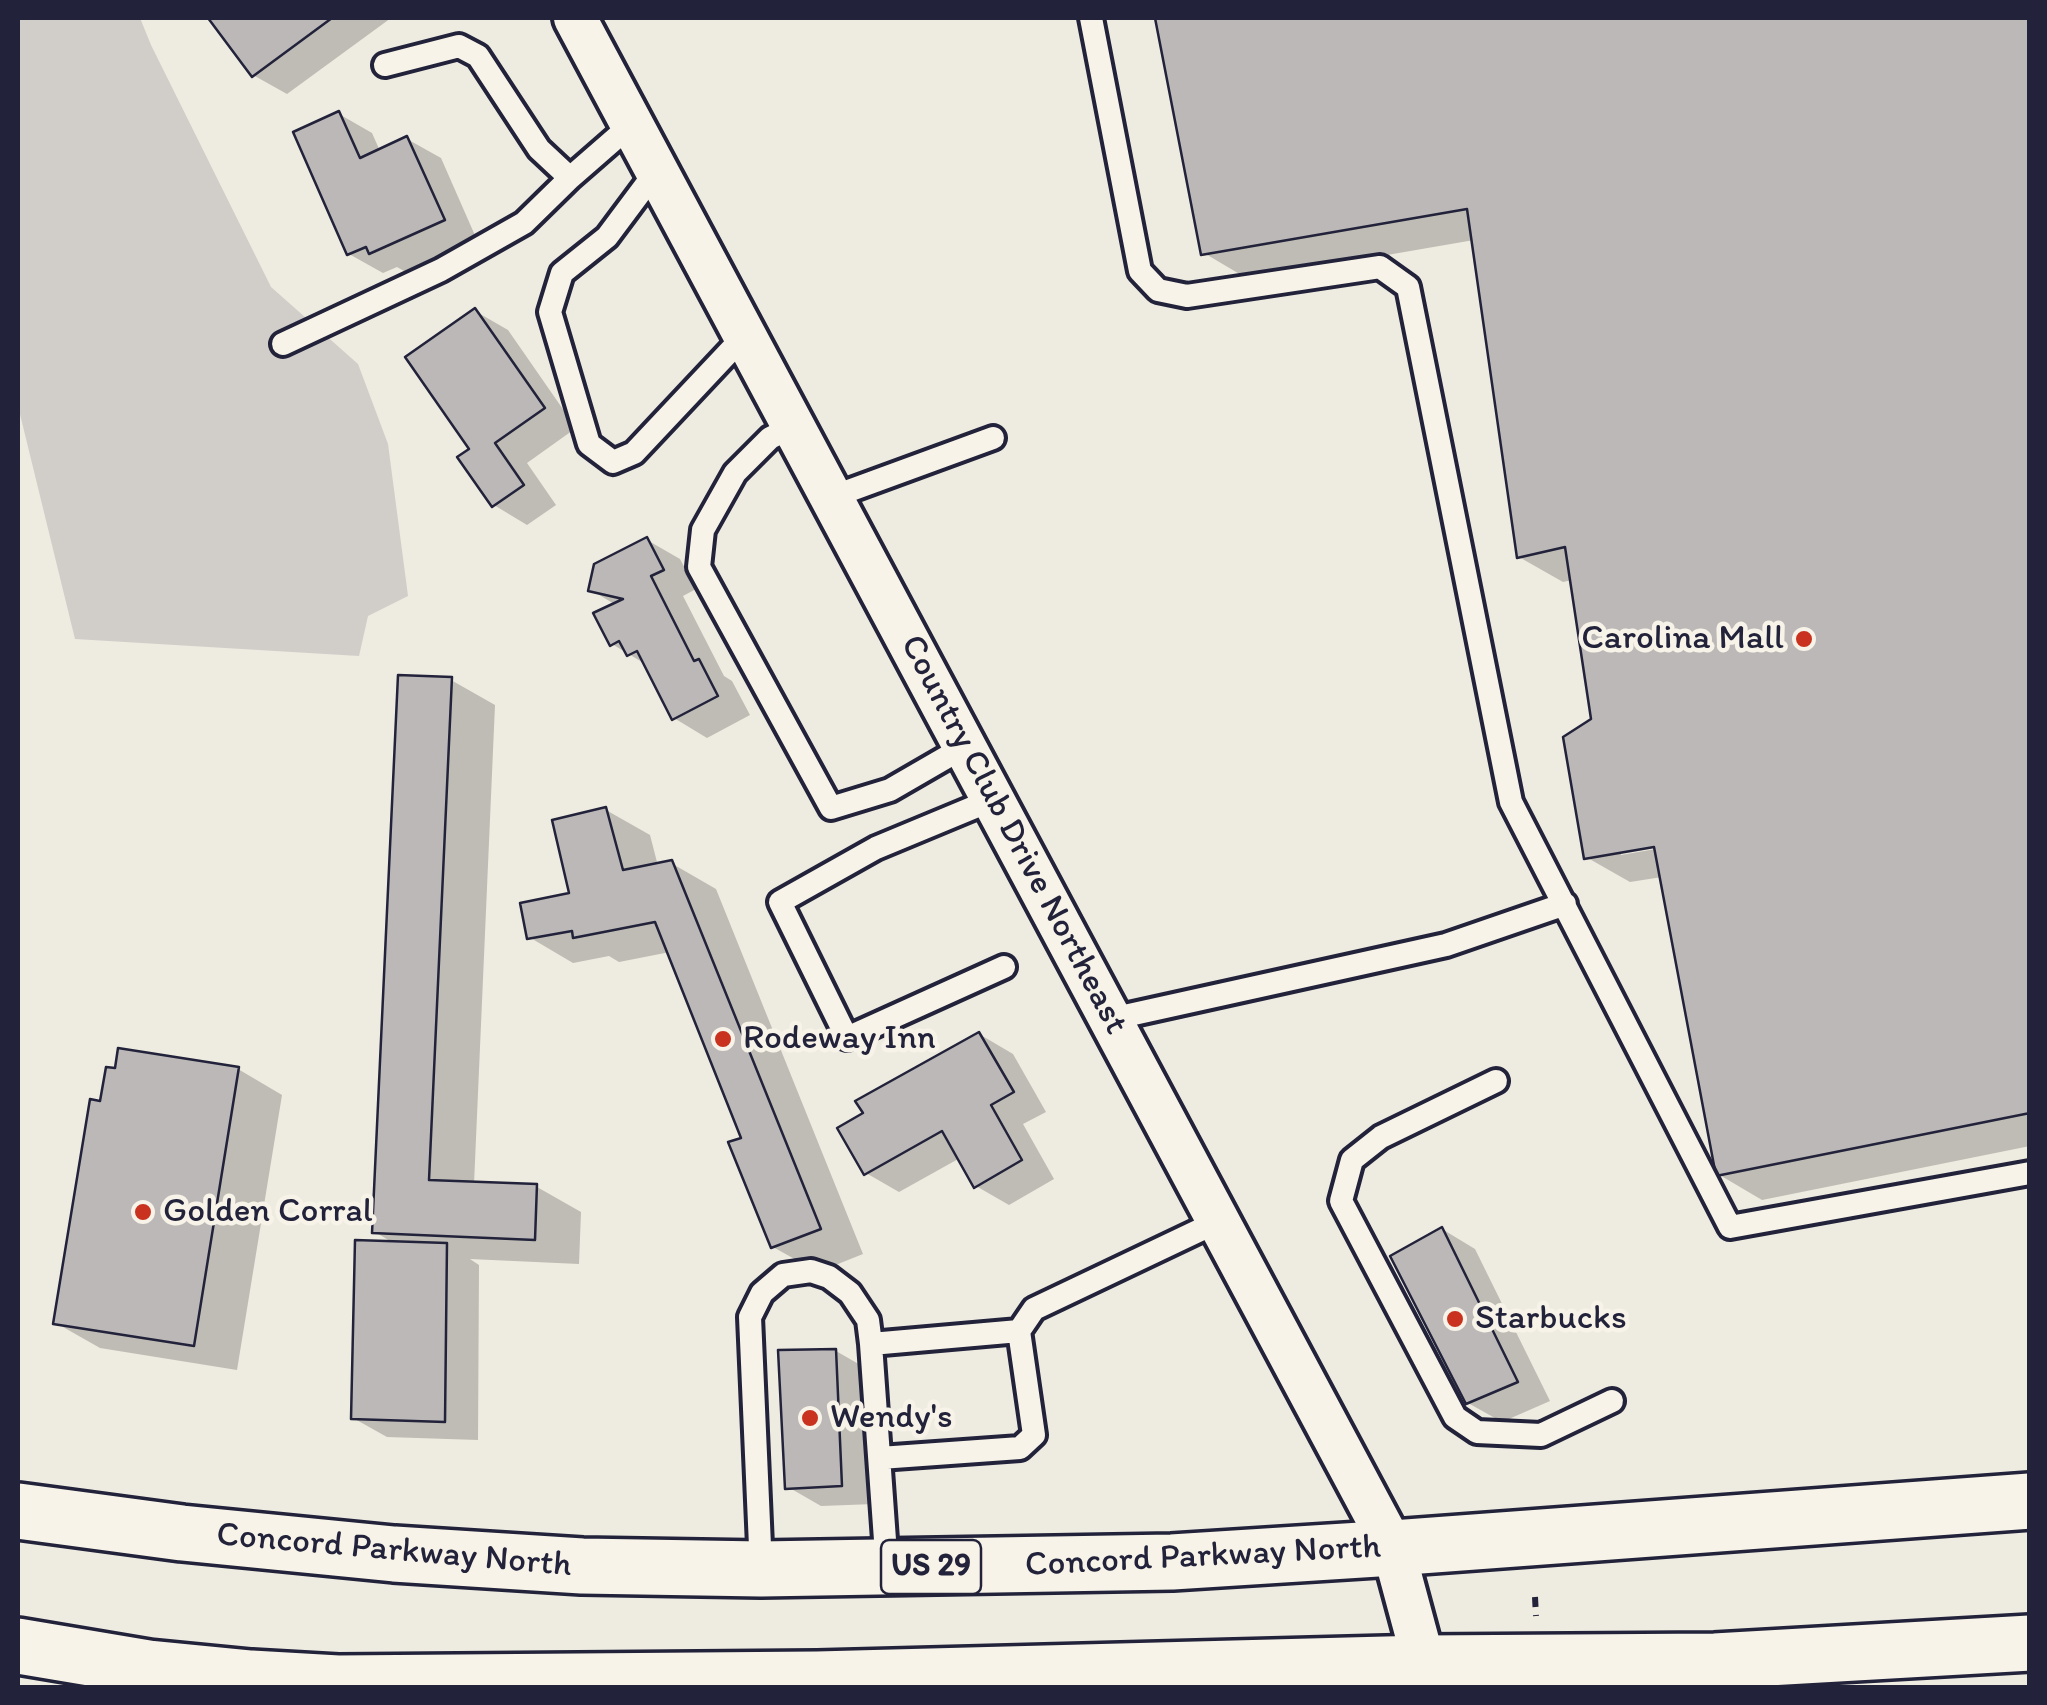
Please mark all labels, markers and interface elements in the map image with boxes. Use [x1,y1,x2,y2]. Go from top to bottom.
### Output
place label: Carolina Mall [1581,618,1784,660]
street label: Country Club Drive Northeast [890,628,1136,1042]
marker: Carolina Mall [1793,628,1815,650]
place label: Rodeway Inn [743,1018,936,1060]
marker: Rodeway Inn [712,1028,734,1050]
place label: Golden Corral [163,1191,373,1233]
marker: Golden Corral [132,1201,154,1223]
place label: Starbucks [1475,1298,1627,1340]
marker: Starbucks [1444,1308,1466,1330]
place label: Wendy's [830,1397,953,1439]
marker: Wendy's [799,1407,821,1429]
street label: Concord Parkway North [215,1515,573,1587]
street label: Concord Parkway North [1024,1527,1382,1587]
road number: US 29 [881,1540,981,1594]

